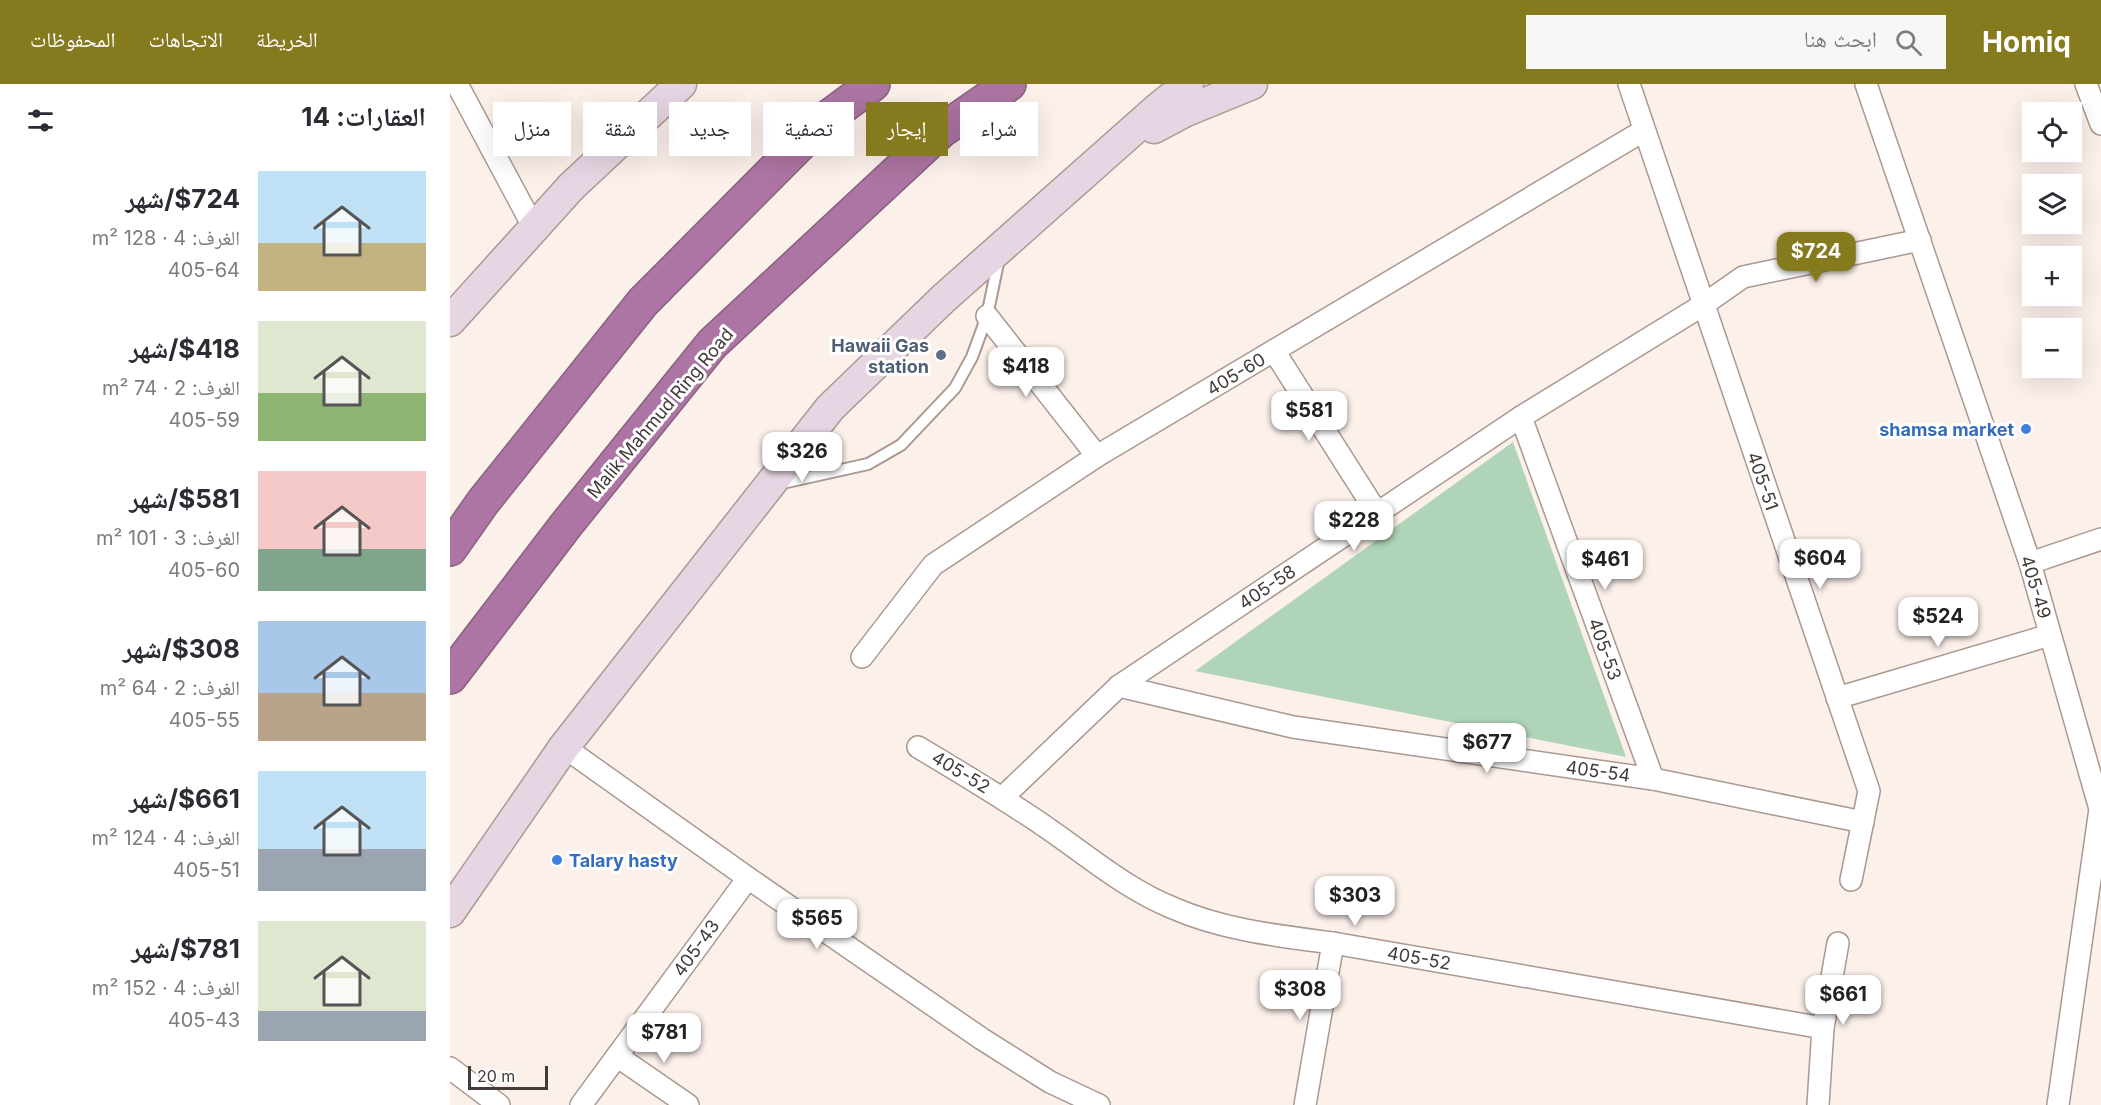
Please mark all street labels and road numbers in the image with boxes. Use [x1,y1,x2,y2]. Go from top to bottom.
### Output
street label: Malik Mahmud Ring Road [583,324,737,502]
street label: 405-60 [1203,348,1269,400]
street label: 405-51 [1743,449,1783,513]
street label: 405-49 [2016,553,2056,621]
street label: 405-58 [1234,560,1300,614]
street label: 405-53 [1584,615,1626,683]
street label: 405-52 [928,746,994,798]
street label: 405-54 [1564,756,1632,786]
street label: 405-43 [668,916,724,980]
street label: 405-52 [1386,942,1452,974]

